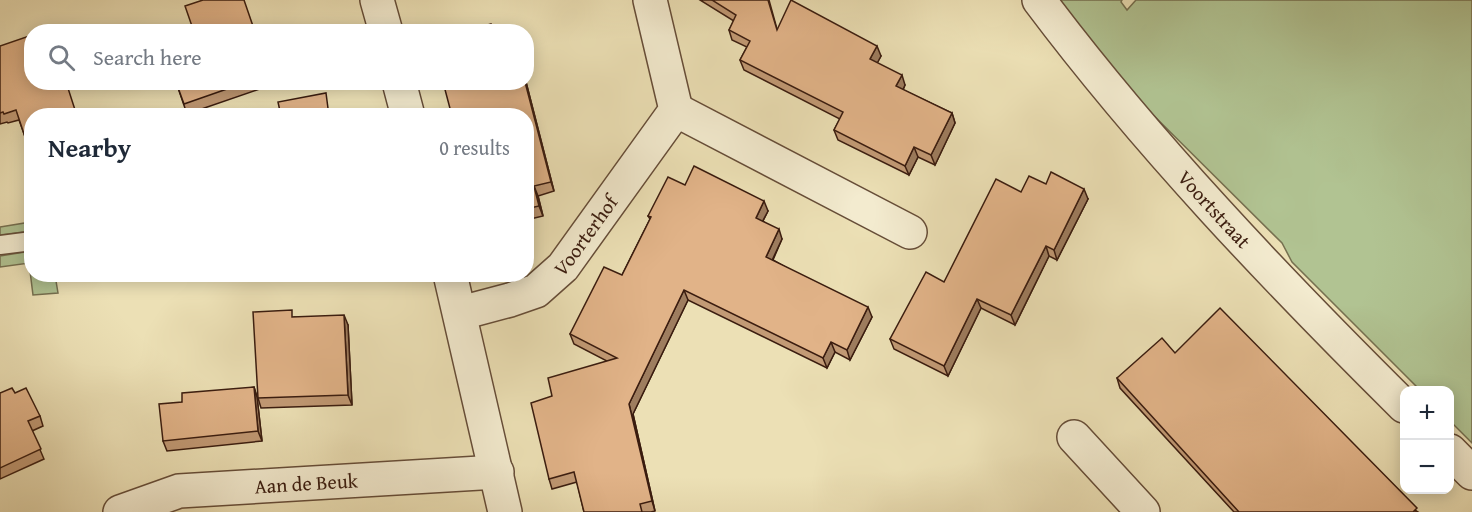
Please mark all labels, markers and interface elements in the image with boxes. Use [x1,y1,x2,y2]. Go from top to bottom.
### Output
search box [24,24,534,90]
icon: search [45,41,78,74]
text: Search here [93,41,202,73]
text: Nearby [48,128,131,167]
text: 0 results [439,133,510,162]
street label: Voortstraat [1171,163,1258,254]
street label: Voorterhof [547,187,626,283]
map controls [1400,386,1454,494]
button: + [1400,386,1454,440]
button: − [1400,440,1454,494]
street label: Aan de Beuk [254,465,359,500]

